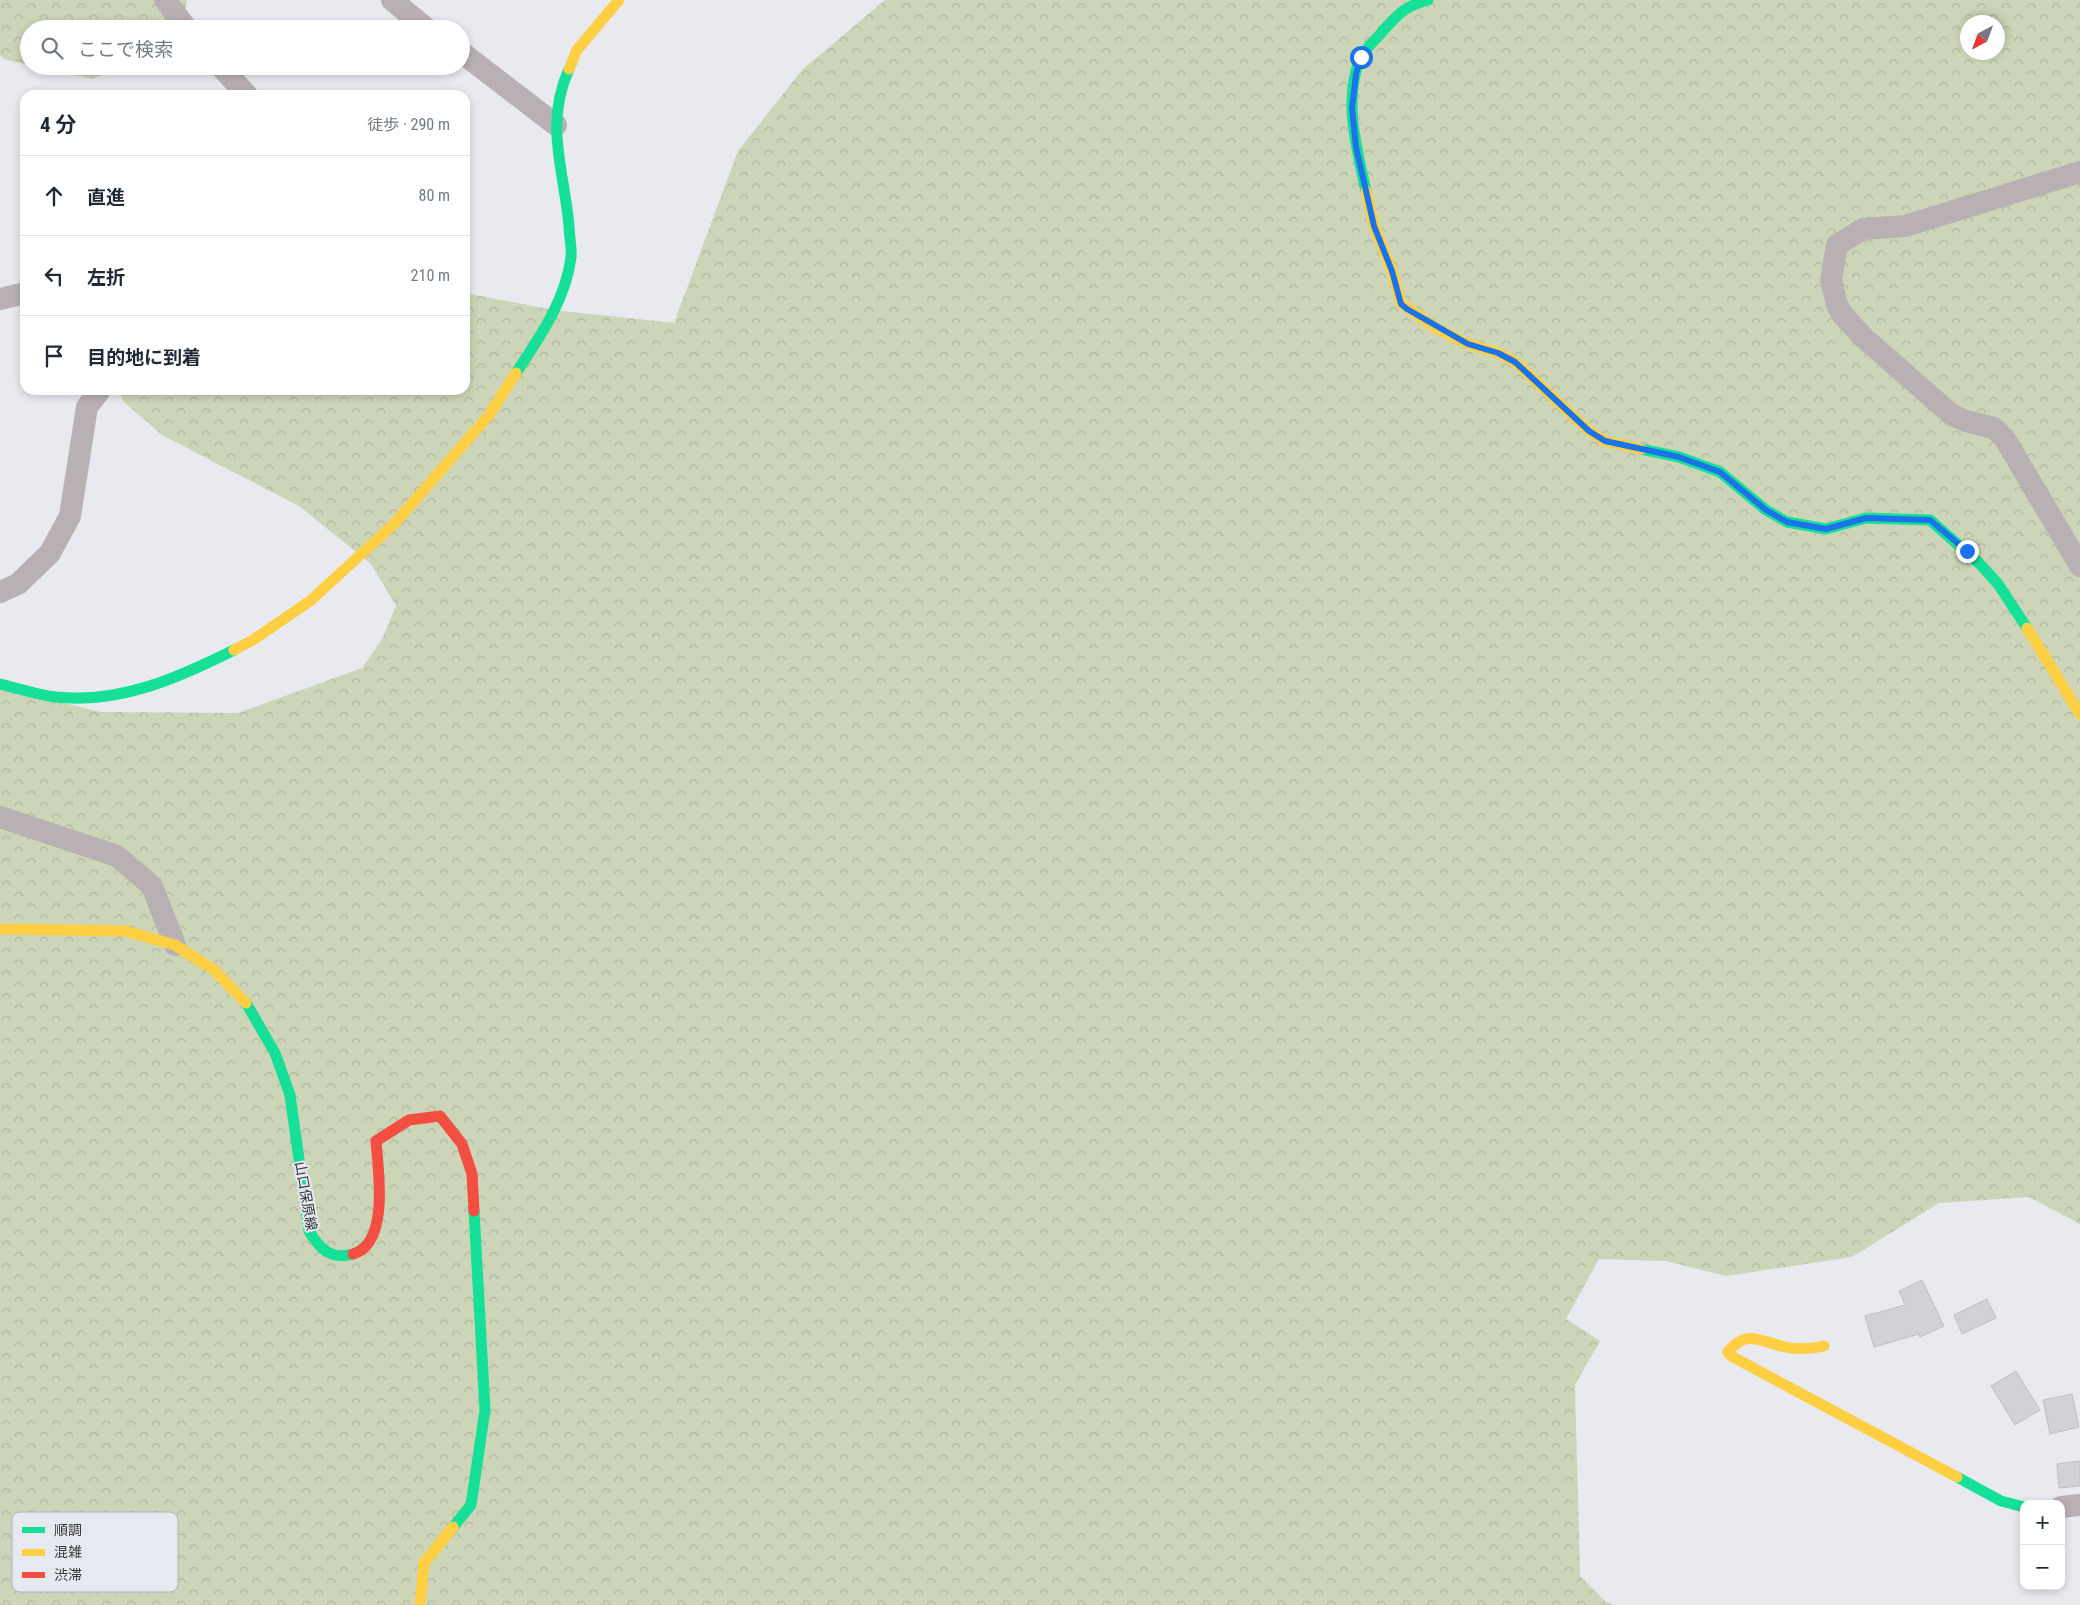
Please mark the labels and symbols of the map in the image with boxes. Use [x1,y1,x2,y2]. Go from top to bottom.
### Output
north arrow [1960,15,2005,60]
route start [1350,46,1373,69]
route end [1956,540,1979,563]
street label: 山口保原線 [292,1160,320,1232]
legend [12,1512,178,1592]
text: 順調 [54,1522,82,1538]
text: 混雑 [54,1544,82,1560]
text: 渋滞 [54,1567,82,1583]

